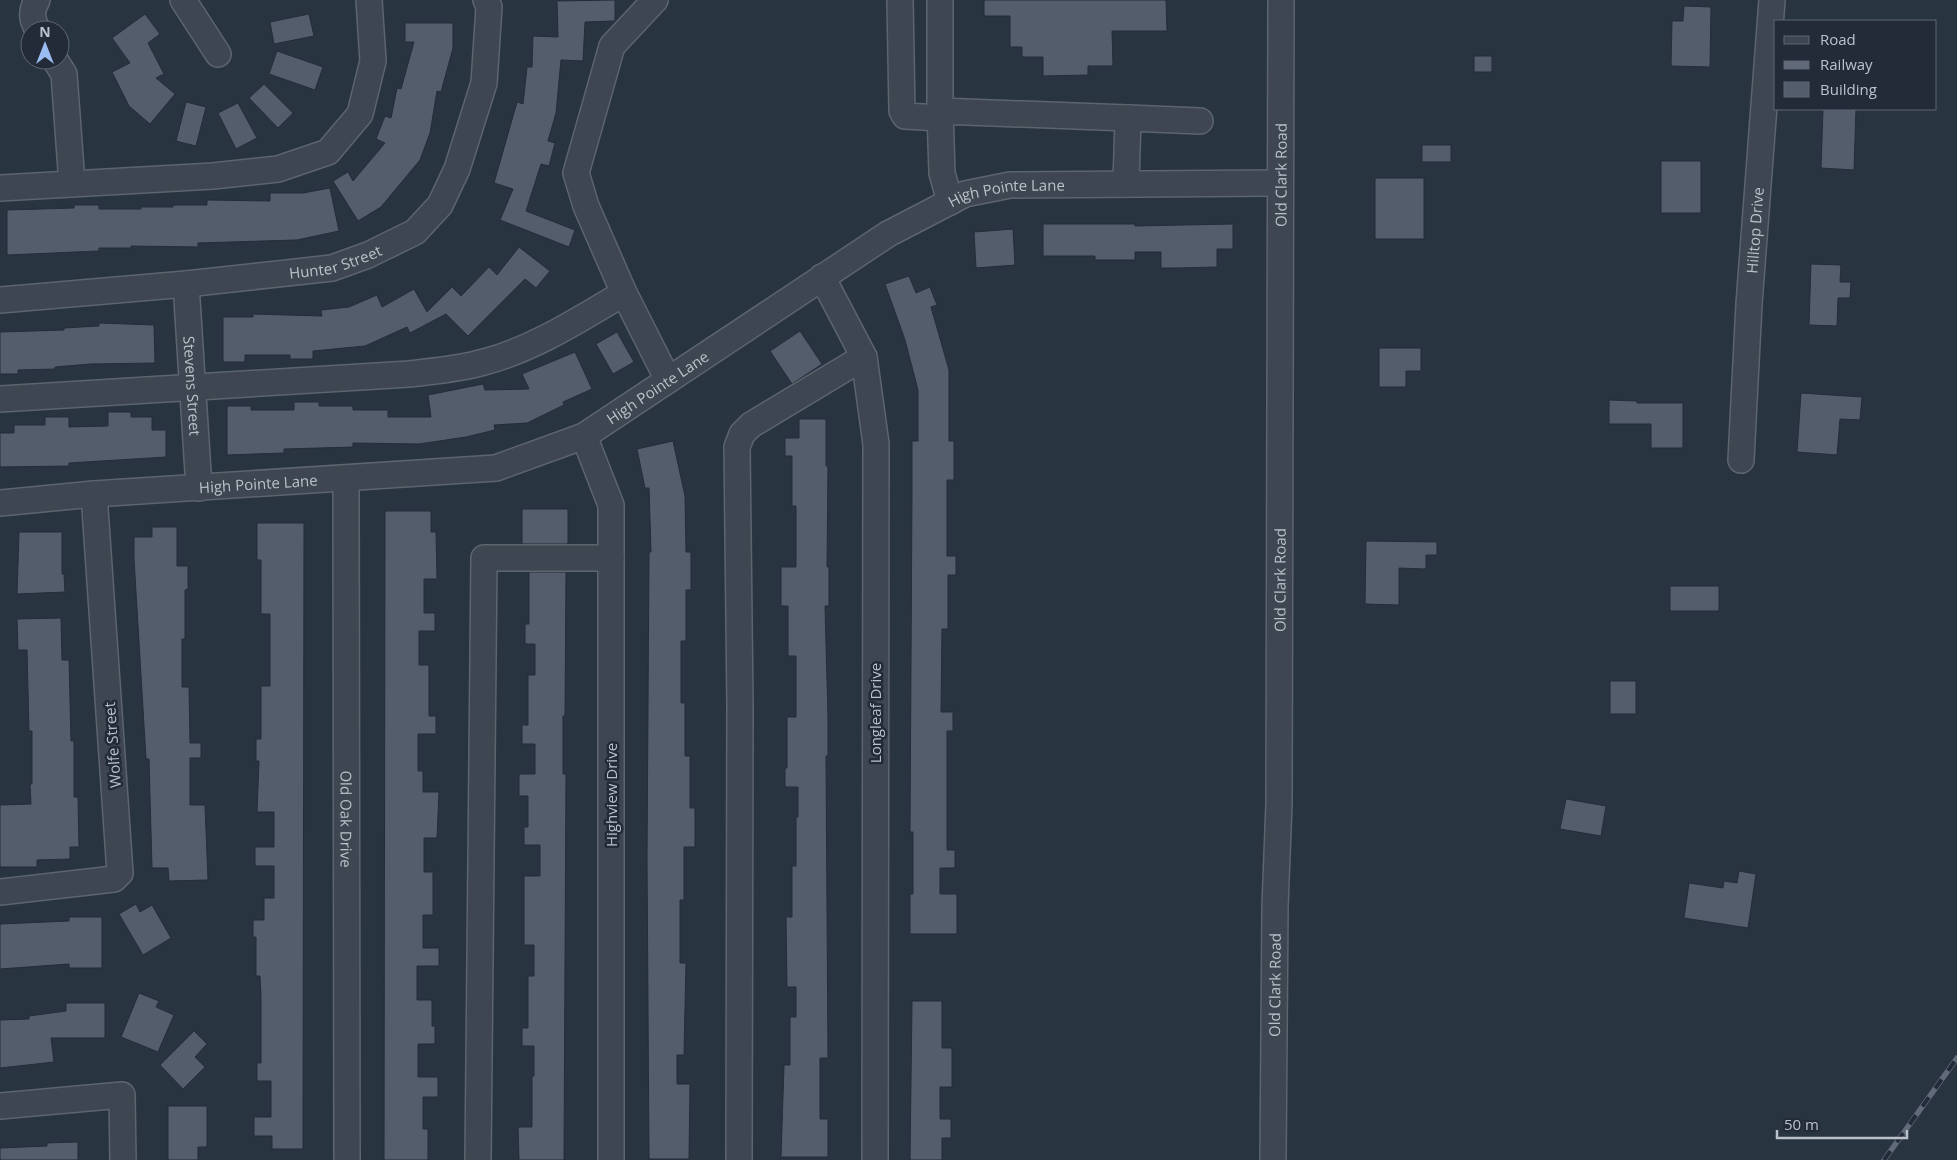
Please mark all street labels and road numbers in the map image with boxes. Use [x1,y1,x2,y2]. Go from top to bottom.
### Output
street label: Old Clark Road [1270,123,1291,227]
street label: High Pointe Lane [944,175,1065,211]
street label: Hilltop Drive [1741,186,1768,274]
street label: Hunter Street [288,240,385,283]
street label: Stevens Street [179,335,206,436]
street label: High Pointe Lane [602,346,712,428]
street label: High Pointe Lane [198,470,318,497]
street label: Old Clark Road [1269,528,1290,632]
street label: Longleaf Drive [865,663,885,763]
street label: Wolfe Street [99,701,125,789]
street label: Highview Drive [601,743,621,847]
street label: Old Oak Drive [336,770,357,868]
street label: Old Clark Road [1264,933,1285,1037]

